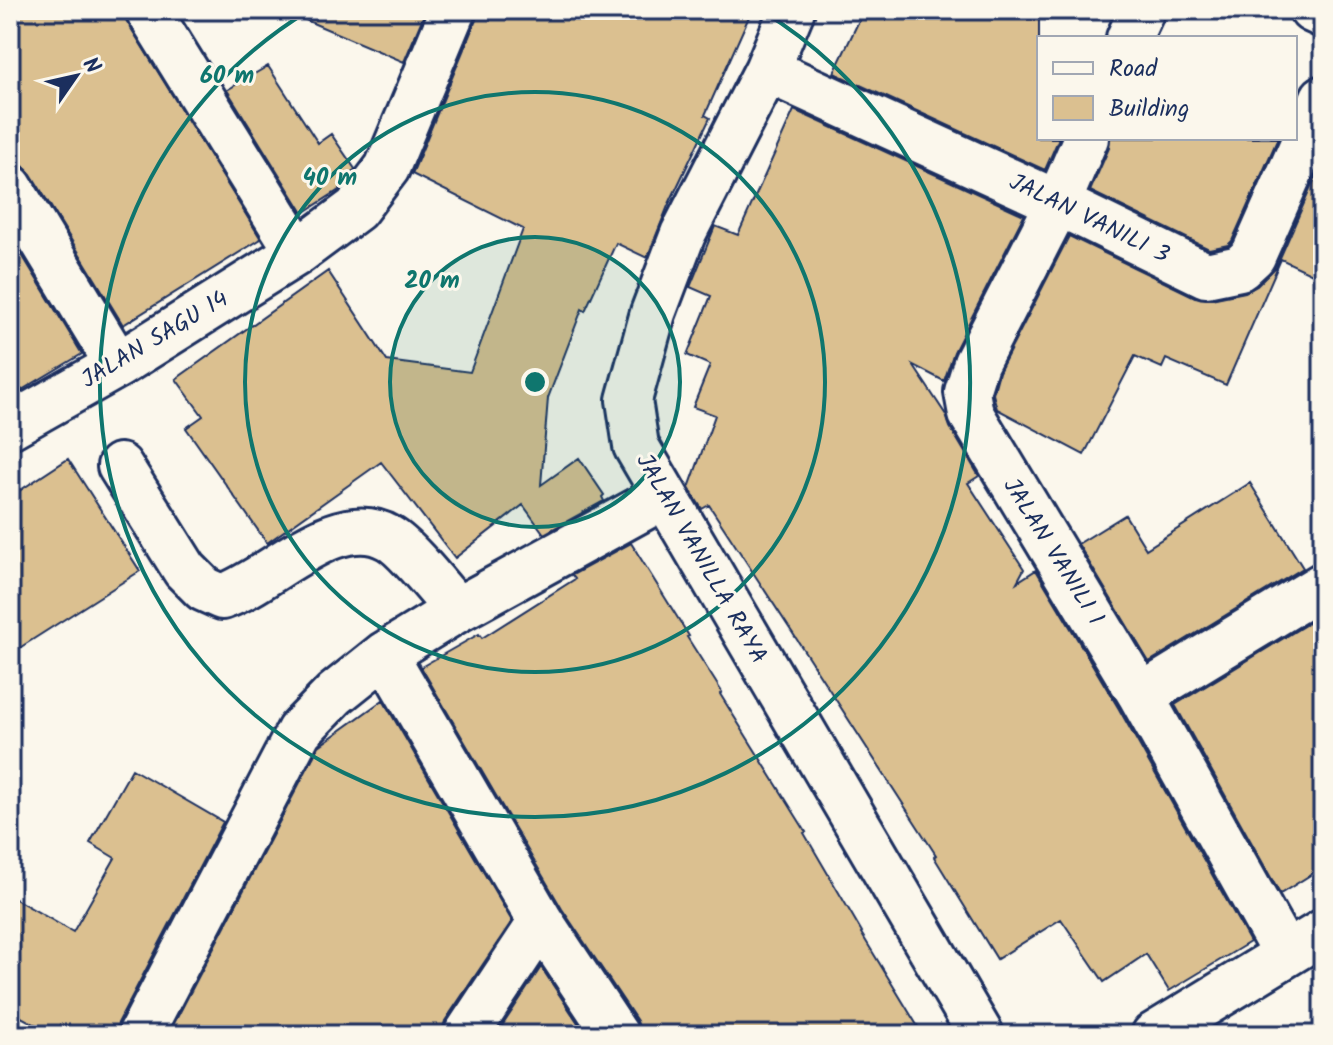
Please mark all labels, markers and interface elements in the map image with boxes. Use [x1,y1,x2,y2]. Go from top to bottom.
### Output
north arrow [36,36,116,116]
legend [1037,36,1297,140]
text: Road [1109,50,1158,89]
text: N [72,51,109,82]
text: 60 m [200,57,254,96]
text: Building [1109,90,1189,129]
text: 40 m [303,159,357,198]
street label: JALAN VANILI 3 [1002,163,1176,275]
text: 20 m [404,262,460,301]
street label: JALAN SAGU 14 [74,281,236,399]
centre of rings [521,368,549,396]
street label: JALAN VANILLA RAYA [625,446,777,672]
street label: JALAN VANILI 1 [992,470,1114,634]

